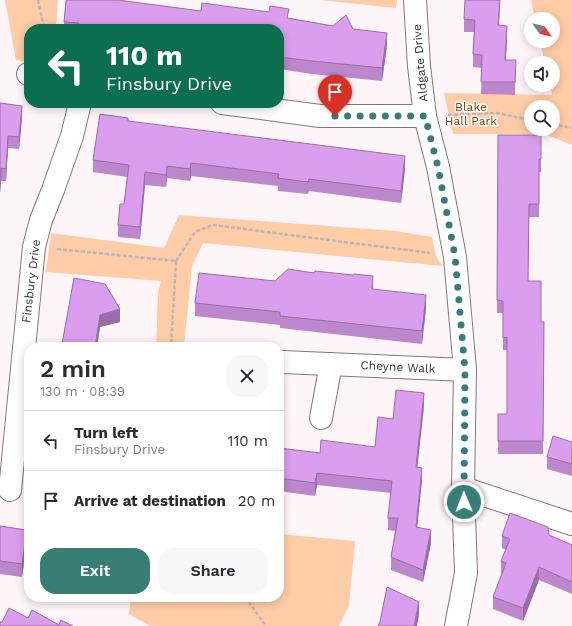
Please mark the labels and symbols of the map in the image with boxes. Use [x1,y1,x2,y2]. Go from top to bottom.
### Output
north arrow [524,12,560,48]
street label: Aldgate Drive [410,23,430,102]
pin [318,75,352,116]
park label: Blake Hall Park [445,100,497,128]
street label: Finsbury Drive [19,238,43,324]
street label: Cheyne Walk [360,358,436,376]
position arrow [443,481,485,523]

